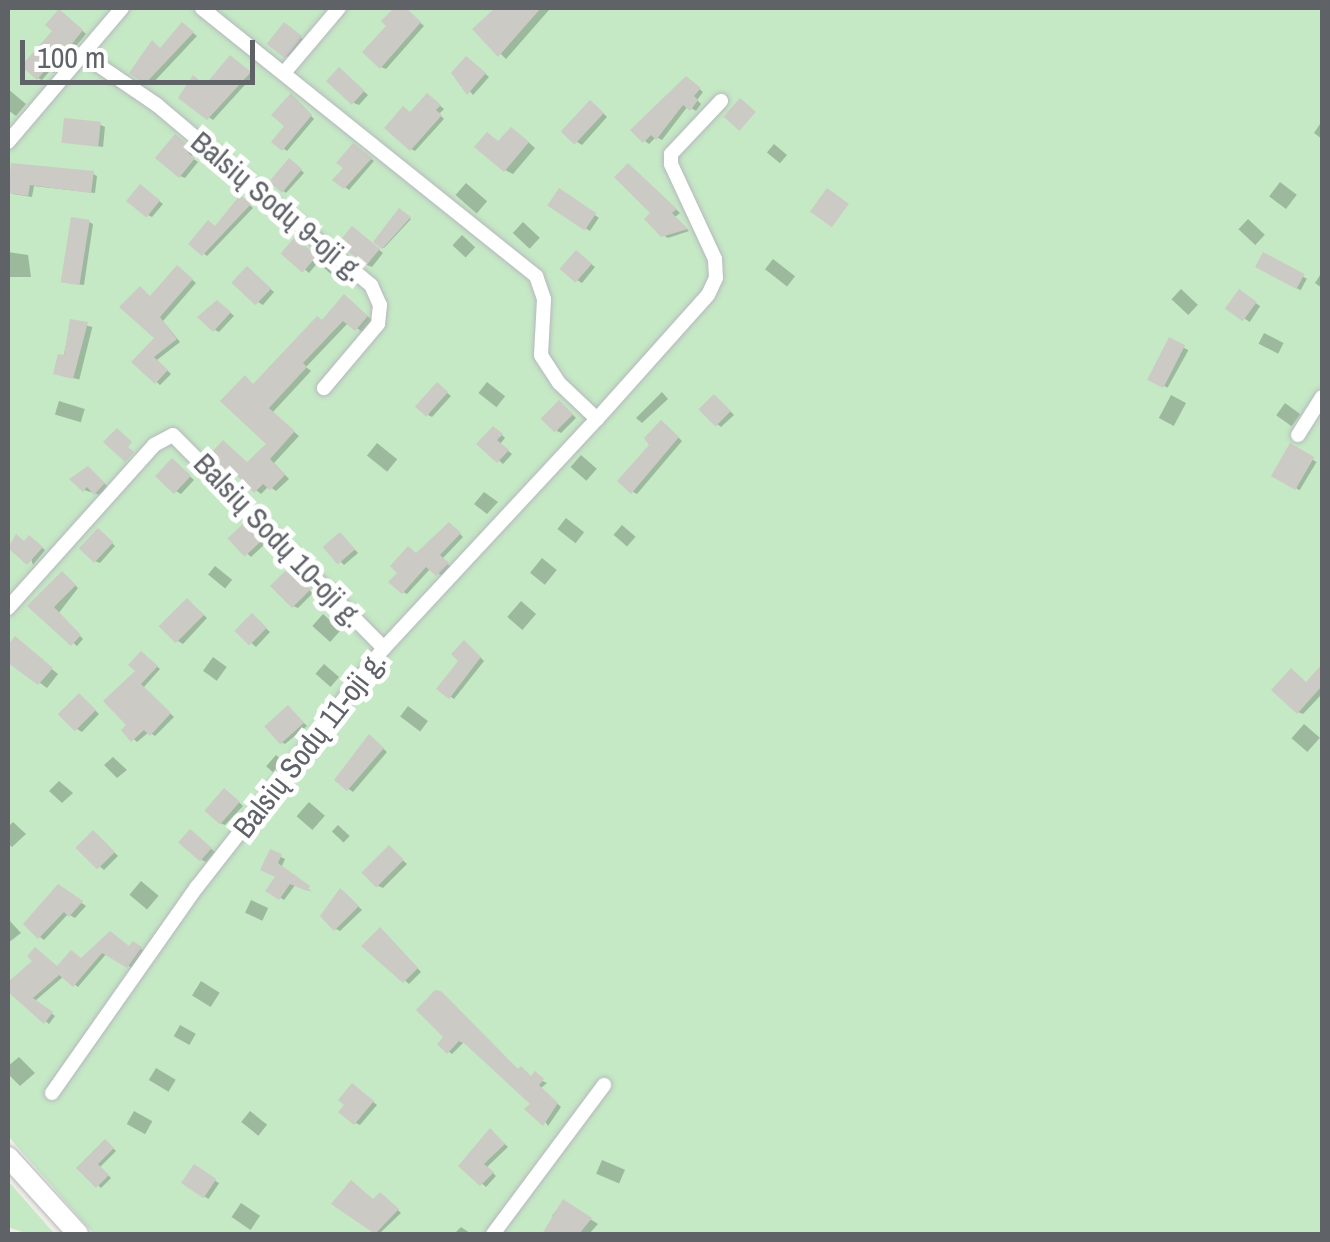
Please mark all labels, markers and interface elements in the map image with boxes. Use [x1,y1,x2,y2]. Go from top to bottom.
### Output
scale bar [25,20,260,82]
text: 100 m [37,37,105,77]
street label: Balsių Sodų 9-oji g. [184,123,372,289]
street label: Balsių Sodų 10-oji g. [187,445,371,635]
street label: Balsių Sodų 11-oji g. [225,644,393,844]

